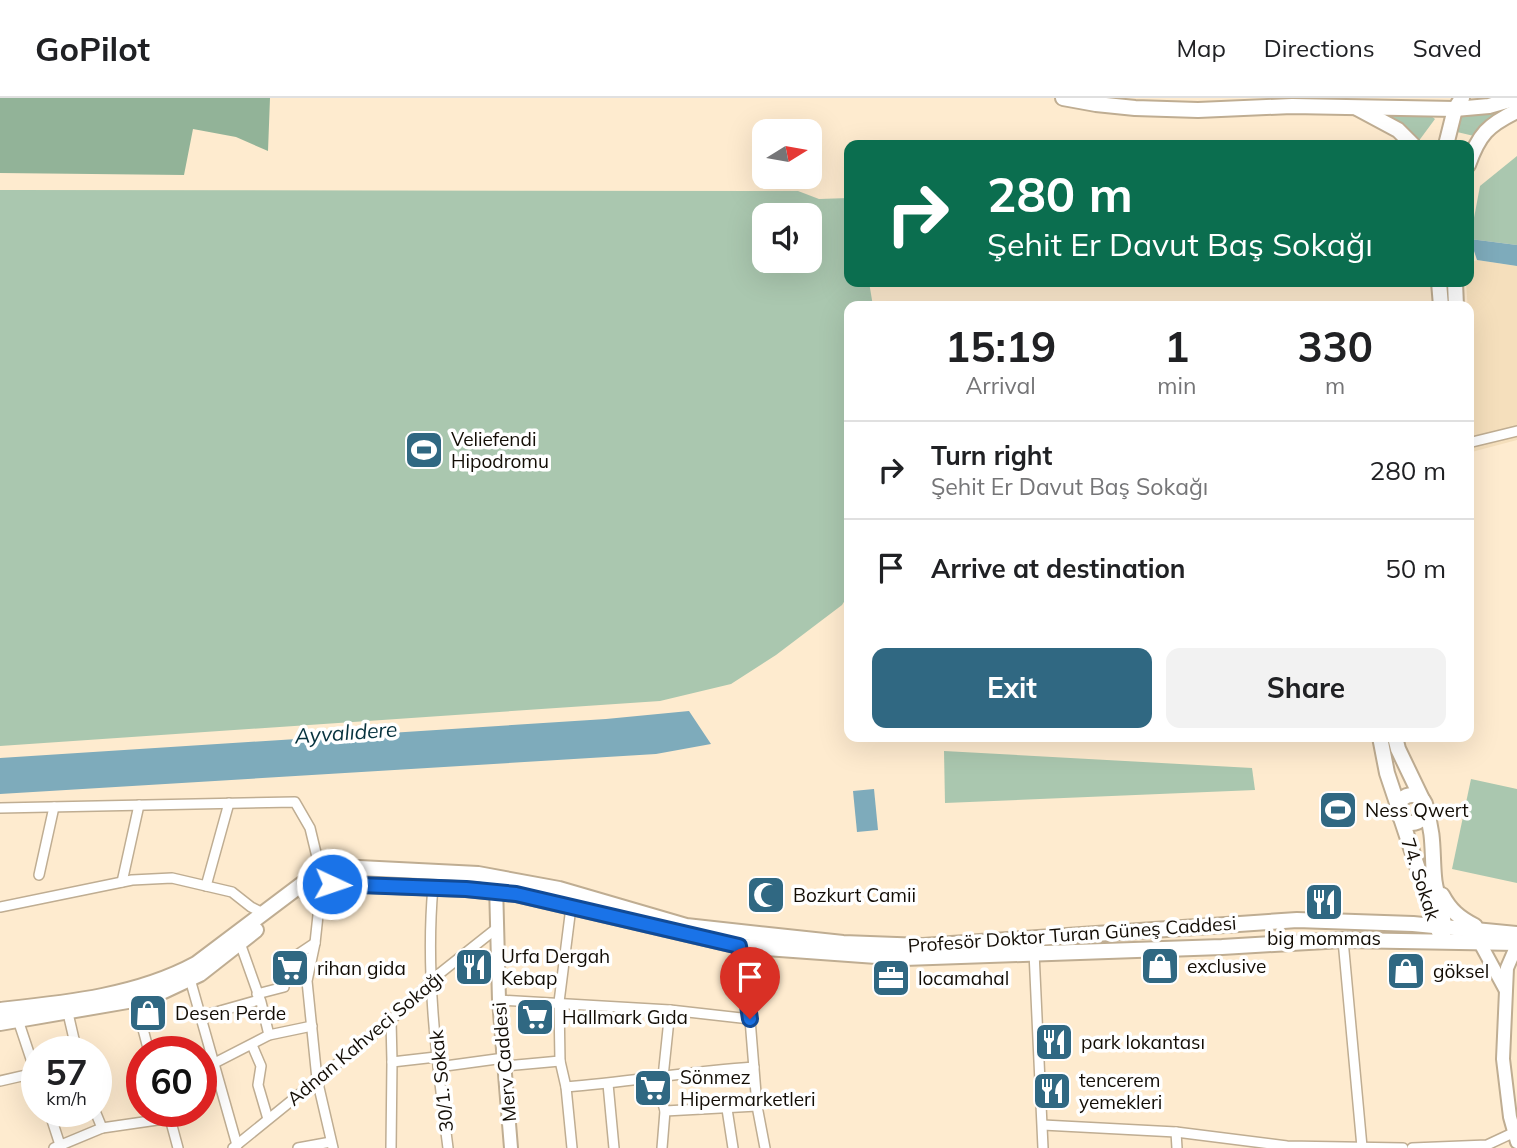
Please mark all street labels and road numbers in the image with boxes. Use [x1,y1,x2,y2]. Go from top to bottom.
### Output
street label: 74. Sokak [1396,835,1446,924]
street label: Profesör Doktor Turan Güneş Caddesi [907,911,1237,957]
street label: Adnan Kahveci Sokağı [282,965,448,1111]
street label: Merv Caddesi [487,1001,521,1123]
street label: 30/1. Sokak [424,1029,458,1133]

